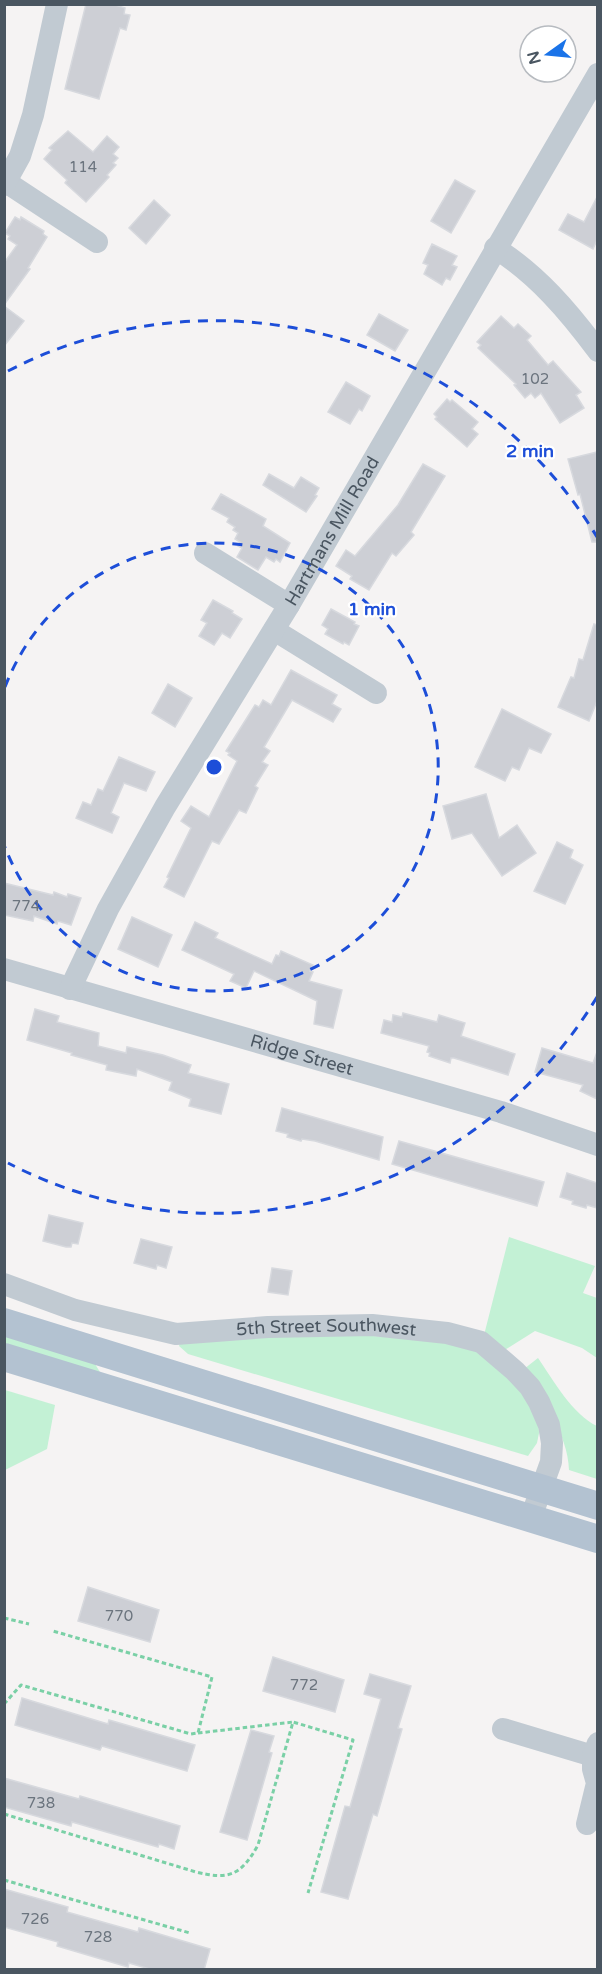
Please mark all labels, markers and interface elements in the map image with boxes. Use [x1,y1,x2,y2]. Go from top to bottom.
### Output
north arrow [518,24,578,84]
text: N [523,49,546,66]
house number: 114 [69,158,97,176]
house number: 102 [521,370,549,388]
text: 2 min [506,440,554,462]
street label: Hartmans Mill Road [280,452,384,610]
text: 1 min [348,598,396,620]
centre of rings [204,757,224,777]
house number: 774 [12,897,40,915]
street label: Ridge Street [248,1029,356,1080]
street label: 5th Street Southwest [235,1314,418,1341]
house number: 770 [105,1607,133,1625]
house number: 772 [290,1676,318,1694]
house number: 738 [27,1794,55,1812]
house number: 726 [21,1910,49,1928]
house number: 728 [84,1928,112,1946]

